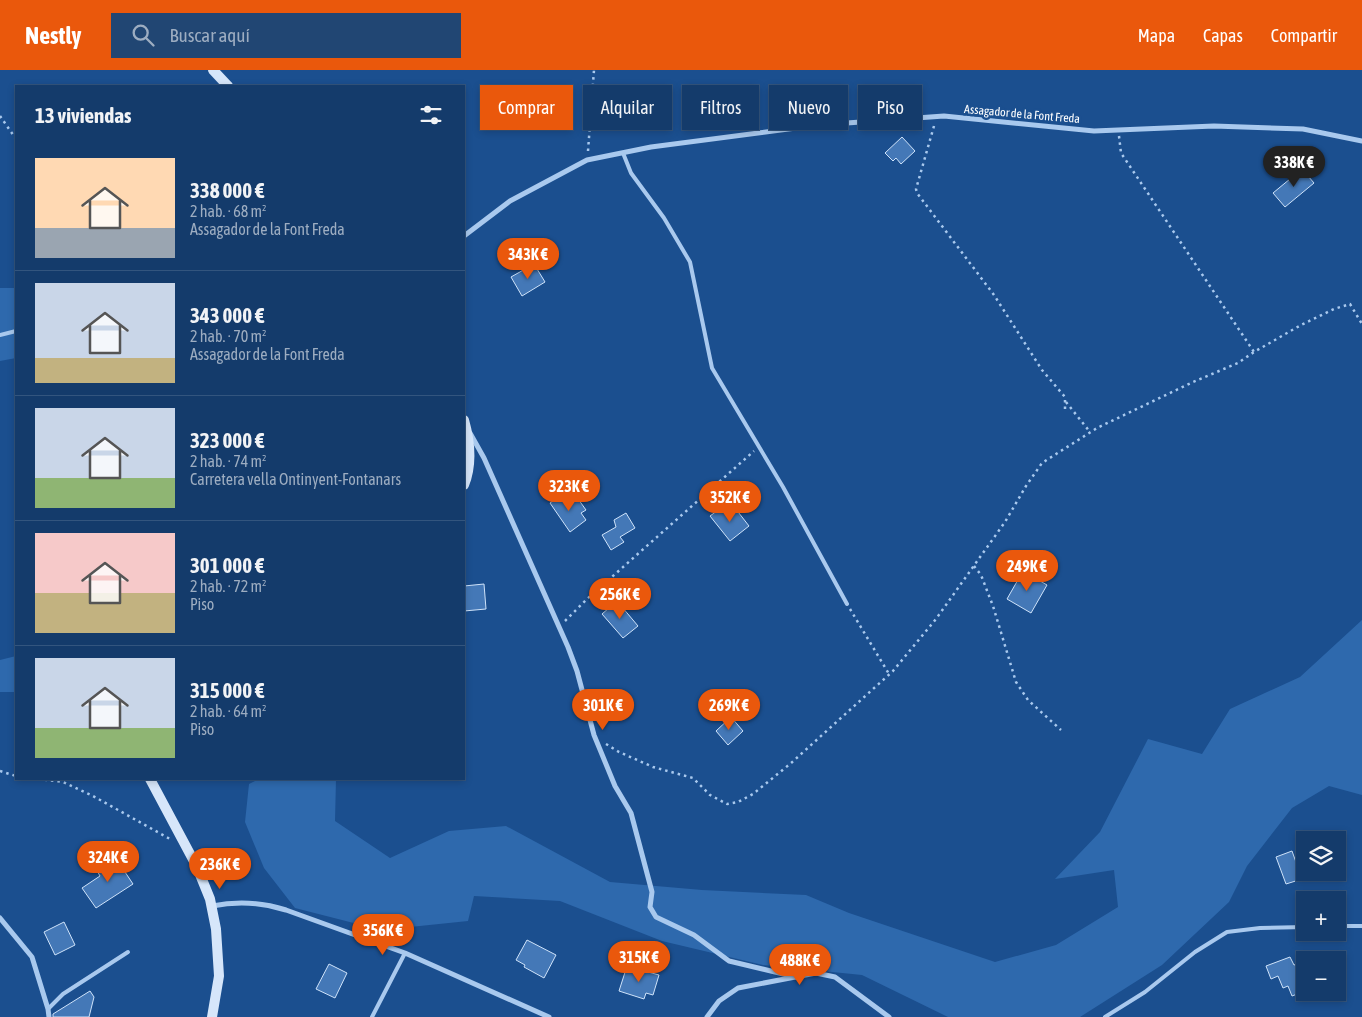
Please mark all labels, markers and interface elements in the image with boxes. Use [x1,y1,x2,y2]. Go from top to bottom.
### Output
search box [111,13,461,58]
icon: search [129,21,157,49]
text: Nestly [25,22,81,49]
text: Buscar aquí [169,24,250,46]
text: Mapa [1138,25,1175,46]
text: Capas [1203,25,1243,46]
text: Compartir [1271,25,1337,46]
chip: Comprar [480,85,573,130]
chip: Alquilar [583,85,672,130]
chip: Filtros [682,85,759,130]
chip: Nuevo [769,85,848,130]
chip: Piso [858,85,922,130]
icon: filters [417,101,445,129]
street label: Assagador de la Font Freda [964,102,1080,126]
text: 13 viviendas [35,103,131,127]
pin: 338K € [1253,146,1335,188]
text: 338K € [1274,153,1314,171]
icon: home [75,178,135,238]
text: 338 000 € [190,178,264,202]
text: 2 hab. · 68 m² [190,202,266,220]
text: Assagador de la Font Freda [190,220,345,238]
pin: 343K € [487,238,569,280]
text: 343K € [508,245,548,263]
icon: home [75,303,135,363]
text: 343 000 € [190,303,264,327]
text: 2 hab. · 70 m² [190,327,266,345]
text: Assagador de la Font Freda [190,345,345,363]
icon: home [75,428,135,488]
text: 323 000 € [190,428,264,452]
text: 2 hab. · 74 m² [190,452,266,470]
text: Carretera vella Ontinyent-Fontanars [190,470,401,488]
pin: 323K € [528,470,610,512]
text: 323K € [549,477,589,495]
pin: 352K € [689,480,771,523]
text: 352K € [710,488,750,506]
pin: 249K € [986,550,1068,592]
icon: home [75,553,135,613]
text: 301 000 € [190,553,264,577]
text: 249K € [1007,557,1047,575]
text: 2 hab. · 72 m² [190,577,266,595]
pin: 256K € [579,578,661,620]
text: 256K € [600,585,640,603]
text: Piso [190,595,214,613]
icon: home [75,678,135,738]
text: 315 000 € [190,678,264,702]
pin: 301K € [562,688,644,731]
pin: 269K € [688,688,770,731]
text: 301K € [583,696,623,714]
text: 269K € [709,696,749,714]
text: 2 hab. · 64 m² [190,702,266,720]
text: Piso [190,720,214,738]
map controls [1296,831,1346,1001]
button: layers [1296,831,1346,881]
pin: 324K € [67,840,149,883]
text: 324K € [88,848,128,866]
pin: 236K € [179,848,261,890]
text: 236K € [200,855,240,873]
button: + [1296,891,1346,941]
pin: 356K € [342,914,424,956]
text: 356K € [363,921,403,939]
pin: 315K € [598,940,680,983]
pin: 488K € [759,944,841,986]
text: 315K € [619,948,659,966]
text: 488K € [780,951,820,969]
button: − [1296,951,1346,1001]

